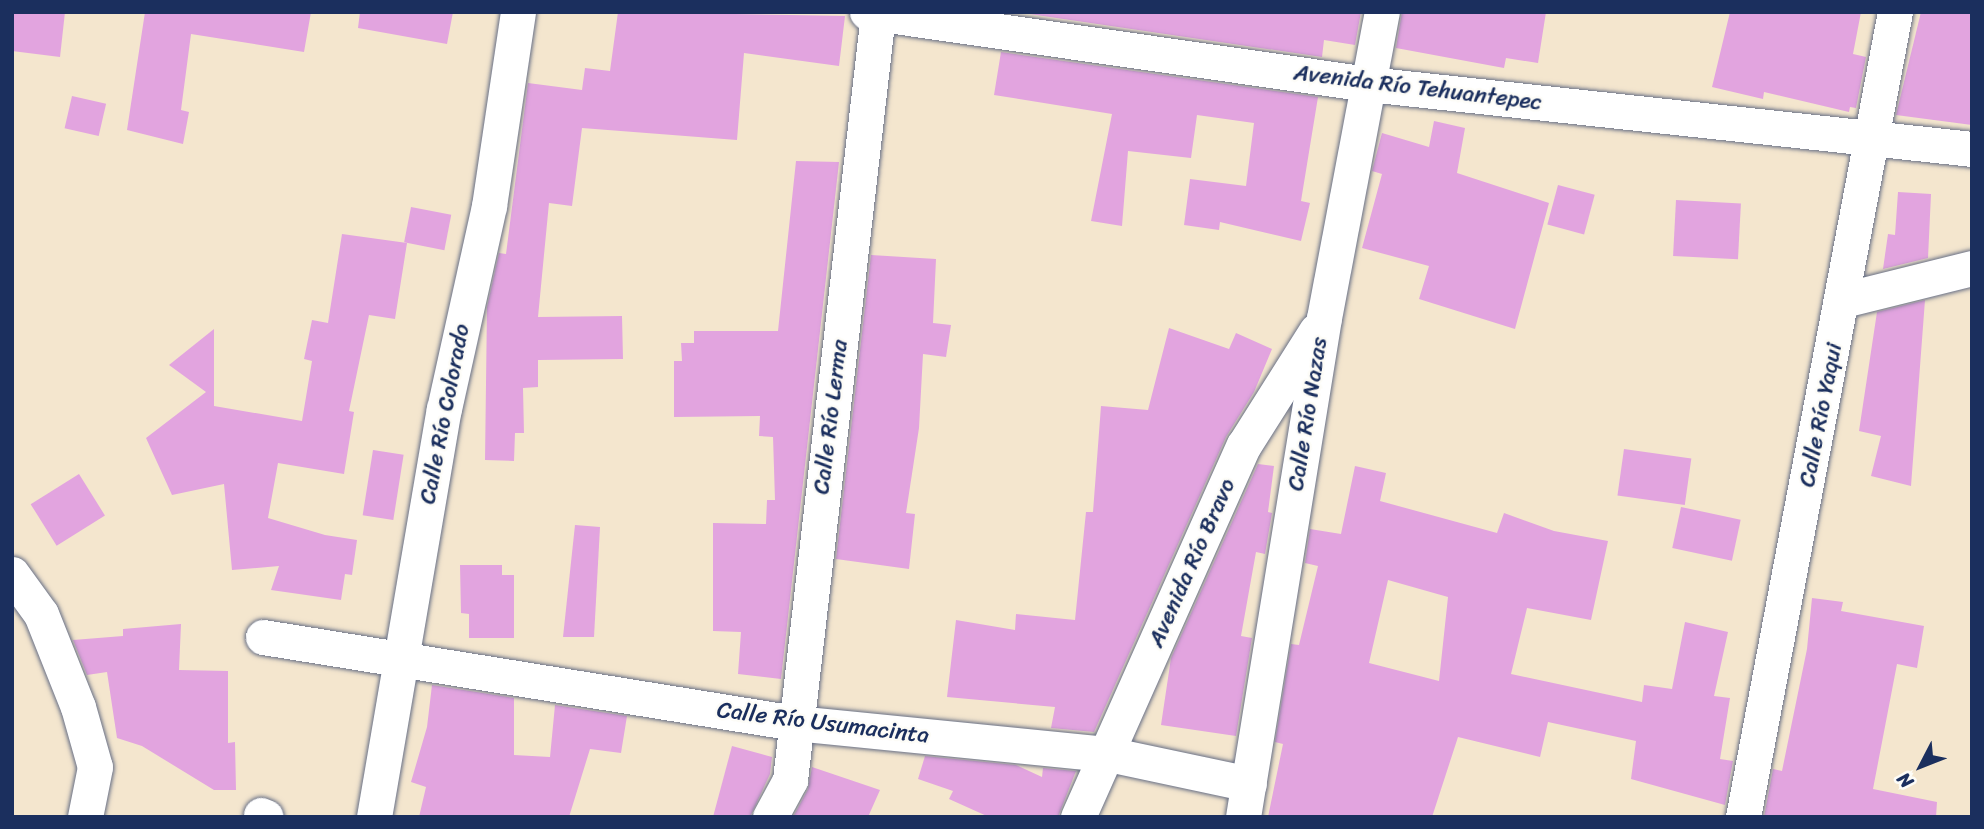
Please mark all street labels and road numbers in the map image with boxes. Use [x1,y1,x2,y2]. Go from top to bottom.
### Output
street label: Avenida Río Tehuantepec [1292,59,1544,117]
street label: Calle Río Colorado [414,321,476,507]
street label: Calle Río Nazas [1282,335,1334,493]
street label: Calle Río Lerma [808,338,854,496]
street label: Calle Río Yaqui [1793,340,1849,490]
street label: Avenida Río Bravo [1142,474,1242,652]
street label: Calle Río Usumacinta [715,696,931,750]

